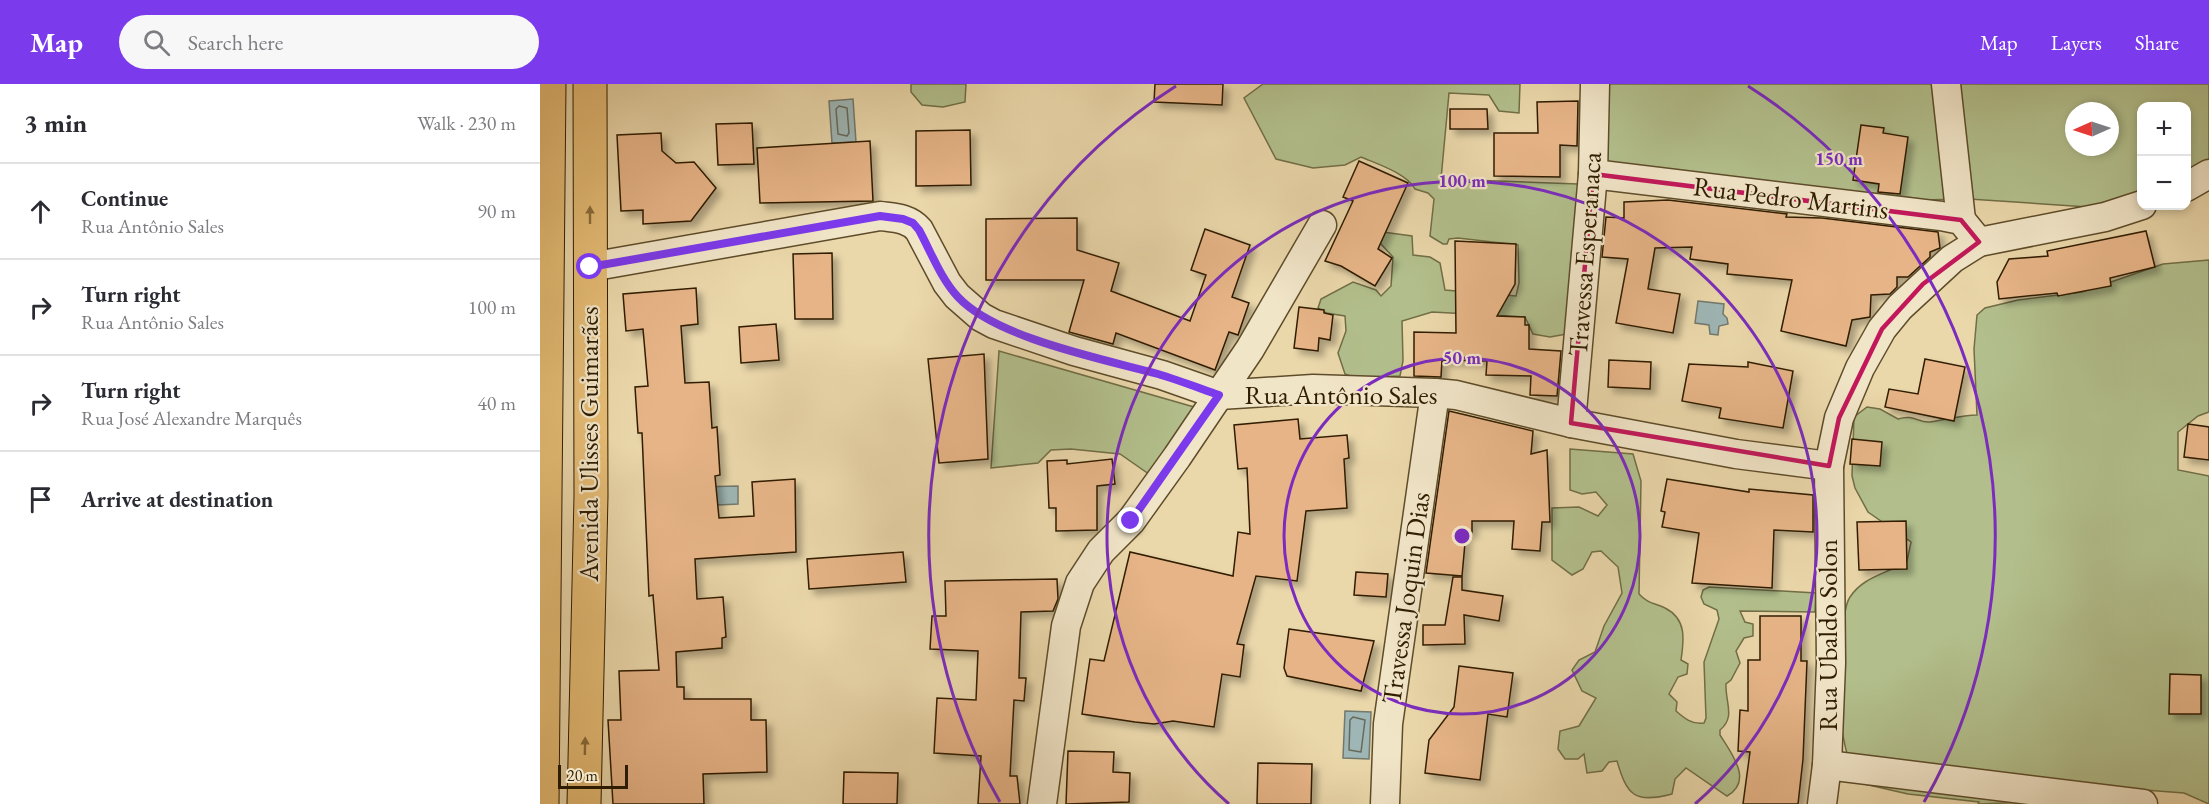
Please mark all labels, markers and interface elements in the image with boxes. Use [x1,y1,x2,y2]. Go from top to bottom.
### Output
search box [119,15,539,69]
text: Map [30,24,83,60]
icon: search [140,26,173,59]
text: Search here [188,28,283,57]
text: Map [1980,29,2018,56]
text: Layers [2051,29,2102,56]
text: Share [2135,29,2179,56]
north arrow [2065,102,2119,156]
map controls [2137,102,2191,210]
button: + [2137,102,2191,156]
text: 3 min [24,106,87,140]
text: Walk · 230 m [417,110,516,136]
text: 150 m [1815,147,1863,170]
street label: Travessa Esperanaca [1560,150,1609,357]
button: − [2137,156,2191,210]
street label: Rua Pedro Martins [1691,168,1891,227]
text: 100 m [1438,169,1486,192]
text: Continue [81,184,168,213]
icon: ahead [24,195,57,228]
text: 90 m [477,198,516,224]
one-way arrow [585,205,595,224]
text: Rua Antônio Sales [81,213,224,239]
route start [576,253,602,279]
text: Turn right [81,280,180,309]
icon: right [24,291,57,324]
text: 100 m [468,294,516,320]
street label: Avenida Ulisses Guimarães [571,306,606,583]
text: Rua Antônio Sales [81,309,224,335]
text: 50 m [1443,346,1481,369]
text: Turn right [81,376,180,405]
street label: Rua Antônio Sales [1244,377,1438,412]
icon: right [24,387,57,420]
text: 40 m [477,390,516,416]
text: Rua José Alexandre Marquês [81,405,302,431]
icon: arrive [24,483,57,516]
text: Arrive at destination [81,485,273,514]
street label: Travessa Joquin Dias [1373,490,1438,706]
route end [1117,507,1143,533]
centre of rings [1452,526,1472,546]
street label: Rua Ubaldo Solon [1810,539,1845,731]
one-way arrow [580,736,590,755]
scale bar [558,762,628,790]
text: 20 m [567,765,598,786]

